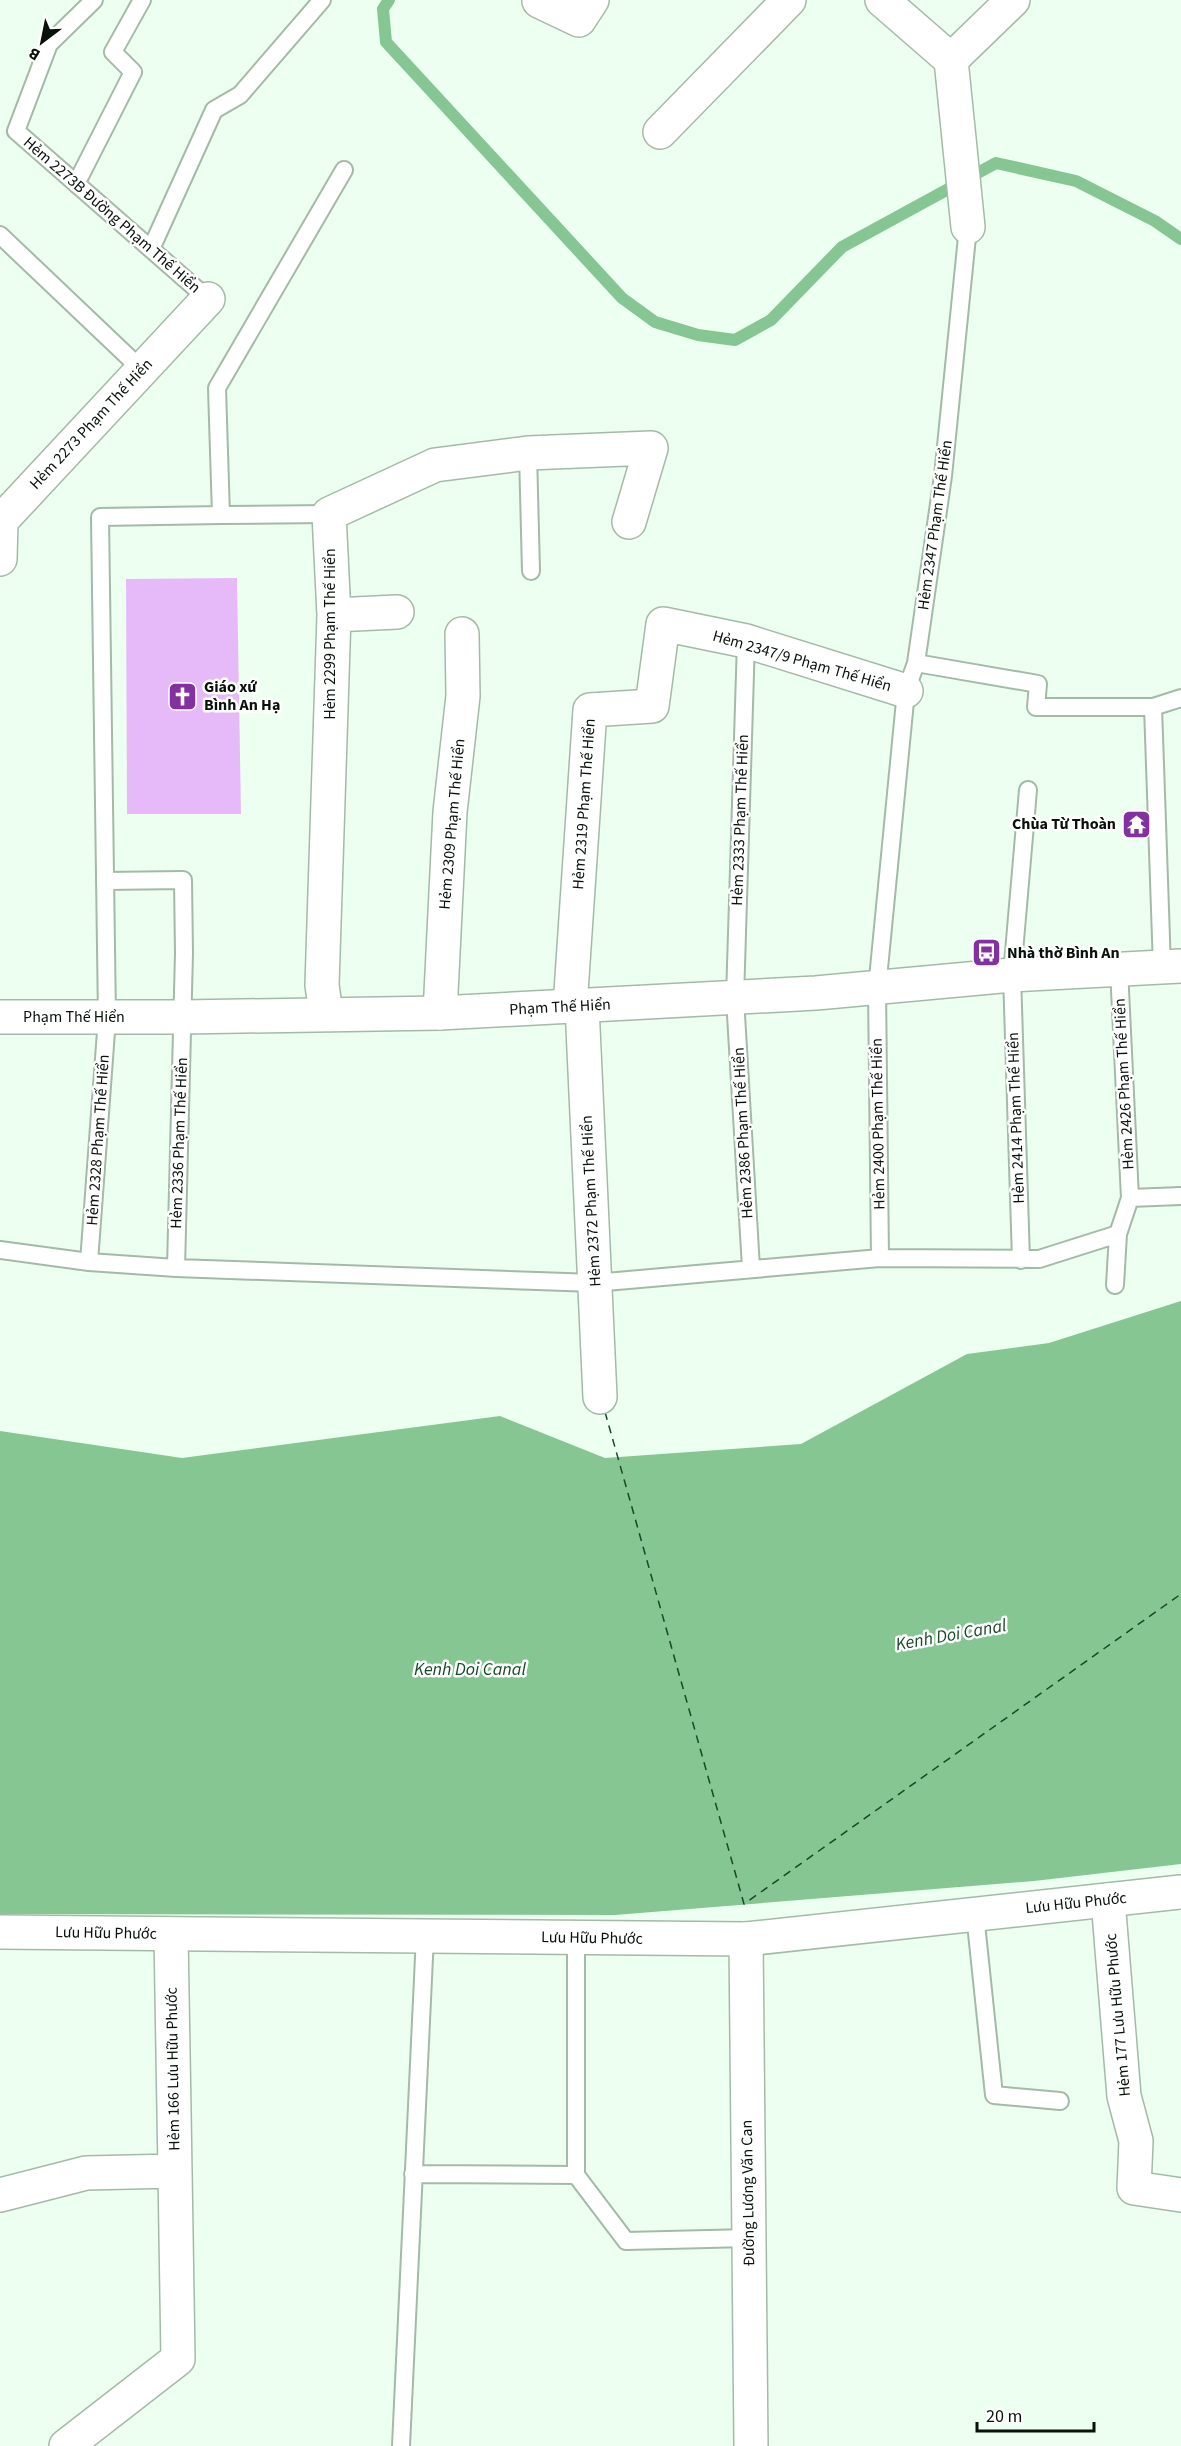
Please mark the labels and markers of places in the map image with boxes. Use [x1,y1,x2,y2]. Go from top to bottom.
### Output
place label: Giáo xứ Bình An Hạ [204,676,280,716]
church icon: Giáo xứ Bình An Hạ [167,680,199,712]
temple icon: Chùa Từ Thoàn [1121,808,1153,840]
place label: Chùa Từ Thoàn [1012,813,1116,835]
bus stop icon: Nhà thờ Bình An [970,937,1002,969]
place label: Nhà thờ Bình An [1007,942,1120,964]

